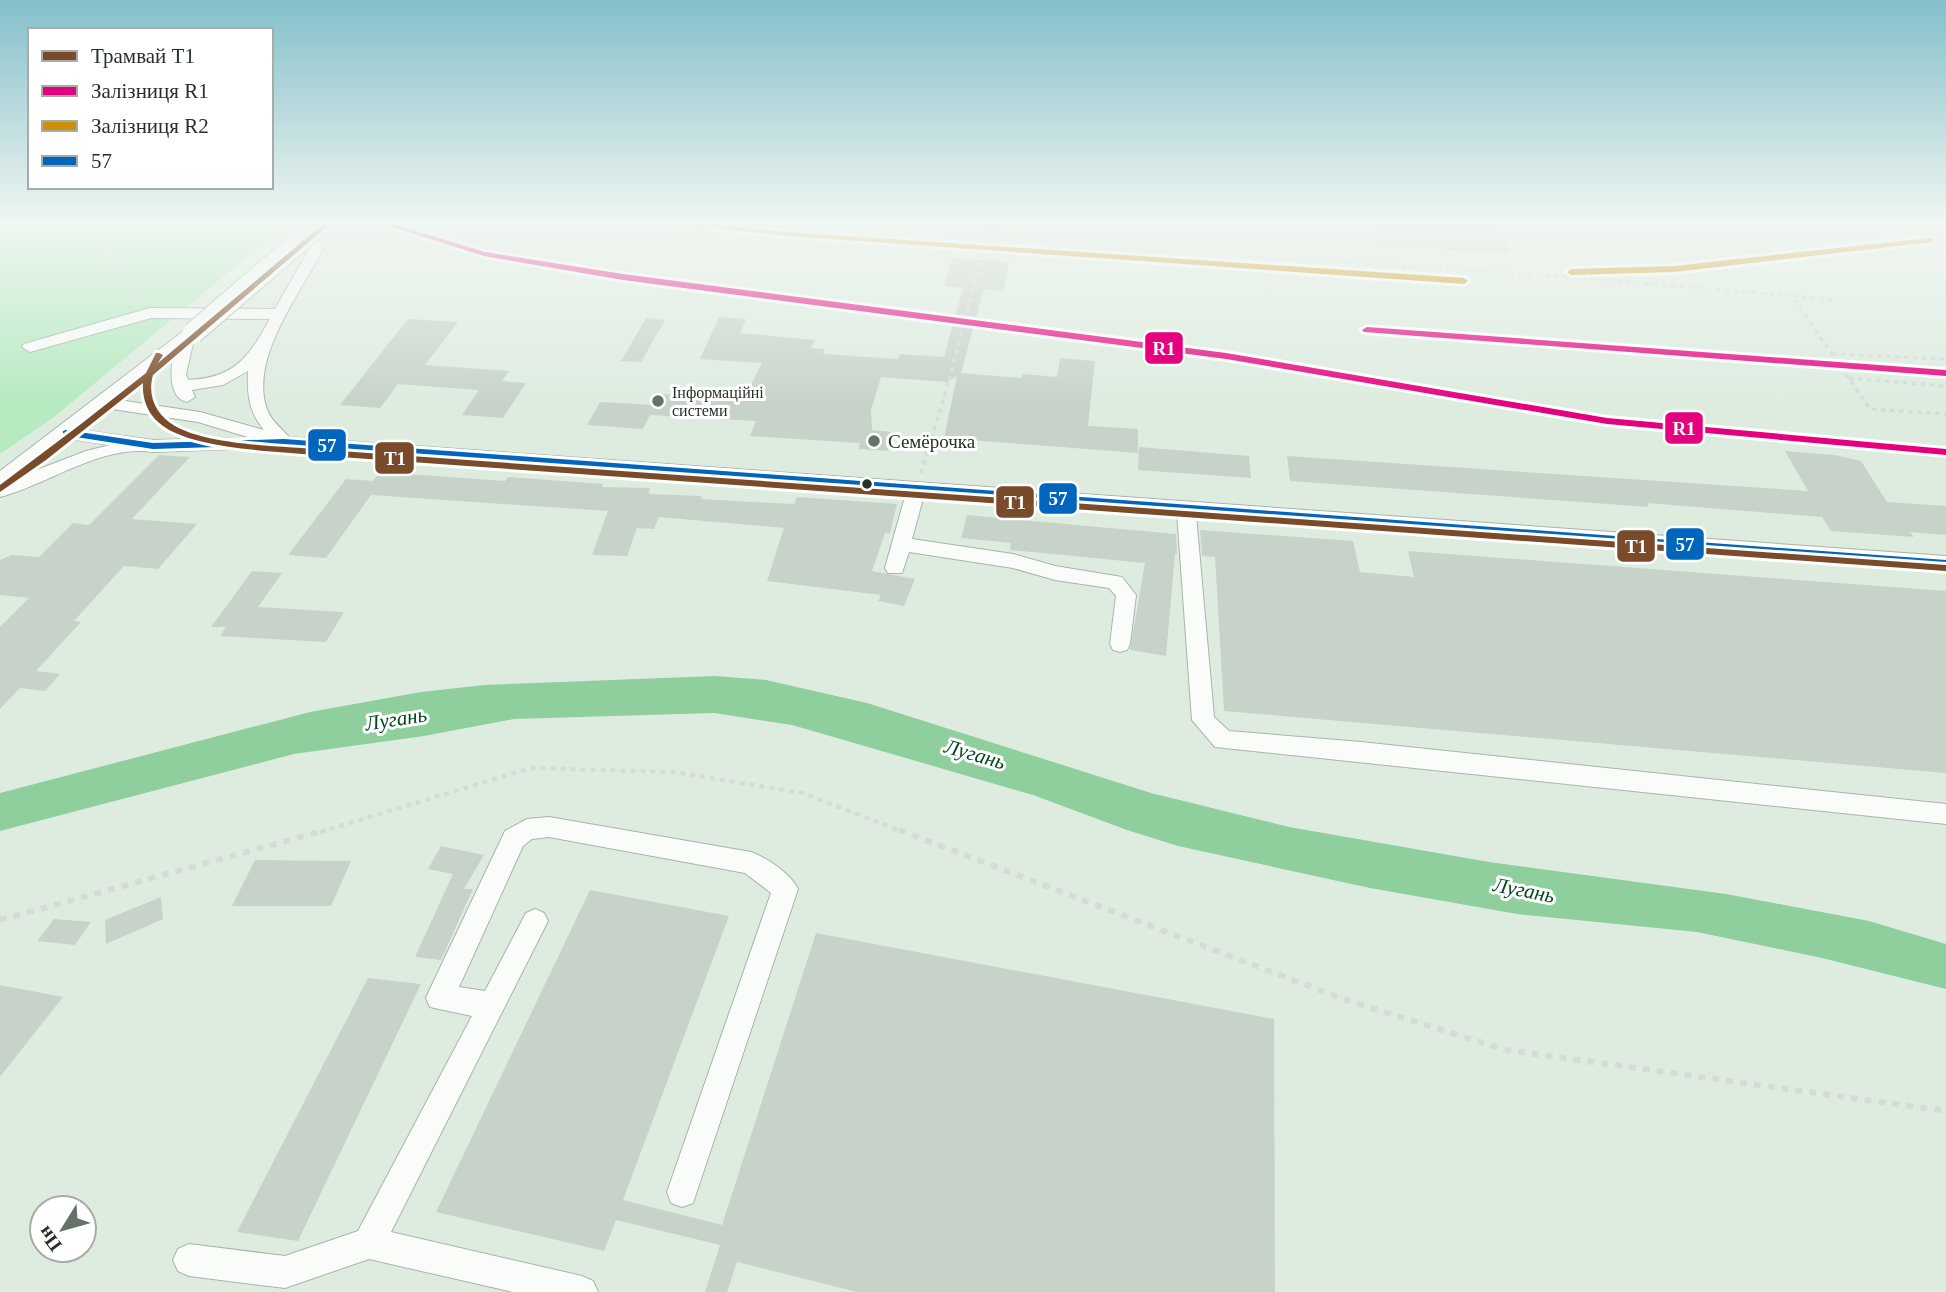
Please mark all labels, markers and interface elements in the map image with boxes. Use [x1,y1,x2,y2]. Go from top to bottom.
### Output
legend [28,28,273,189]
text: Трамвай T1 [91,44,195,68]
text: Залізниця R1 [91,79,209,103]
text: Залізниця R2 [91,114,209,138]
text: 57 [91,149,112,173]
line badge: R1 [1144,331,1184,365]
text: R1 [1152,338,1176,359]
place label: Інформаційні системи [672,384,764,419]
marker: Інформаційні системи [650,393,666,409]
line badge: R1 [1664,411,1704,445]
text: R1 [1672,418,1696,439]
line badge: 57 [307,428,347,462]
place label: Семёрочка [888,431,976,452]
marker: Семёрочка [866,433,882,449]
text: 57 [318,435,337,456]
line badge: T1 [374,441,415,475]
text: T1 [384,448,406,469]
unlabelled marker [860,477,874,491]
line badge: 57 [1038,482,1078,515]
line badge: T1 [995,485,1035,519]
text: 57 [1049,488,1068,509]
text: T1 [1004,492,1026,513]
line badge: 57 [1665,527,1705,561]
line badge: T1 [1616,529,1656,563]
text: 57 [1676,534,1695,555]
text: T1 [1625,536,1647,557]
water label: Лугань [362,702,429,736]
water label: Лугань [941,734,1008,774]
water label: Лугань [1490,872,1557,908]
north arrow [28,1194,98,1264]
text: Пн [34,1222,66,1256]

